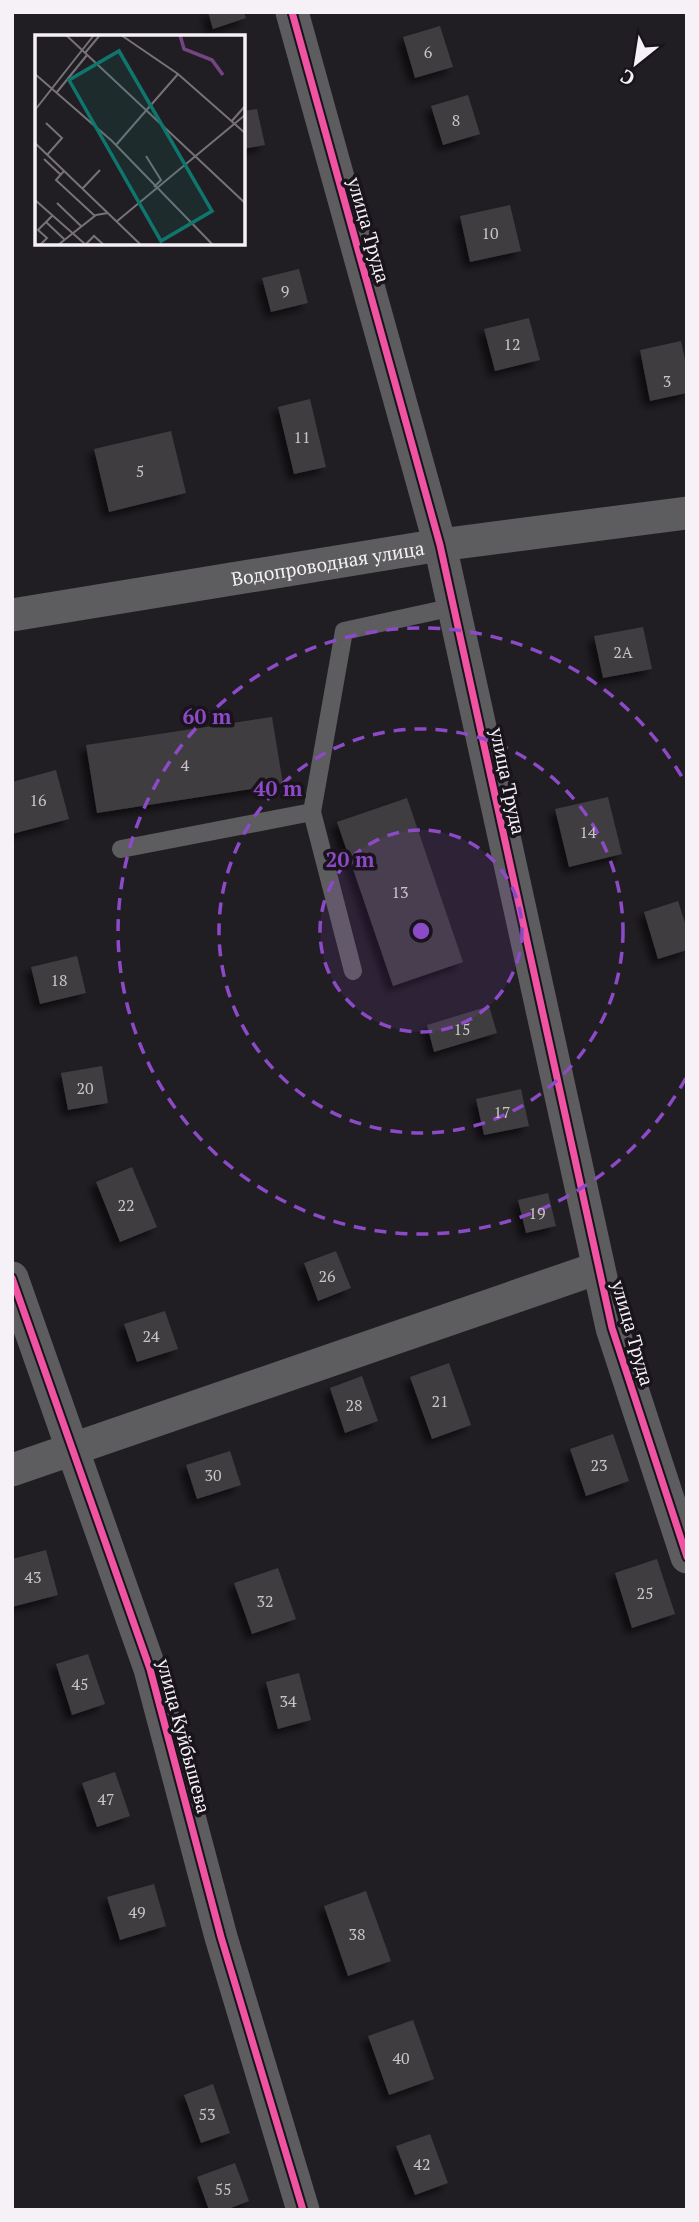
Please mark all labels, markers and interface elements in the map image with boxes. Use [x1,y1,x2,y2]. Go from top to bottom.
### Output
north arrow [601,28,671,98]
inset map [35,35,245,245]
house number: 6 [424,41,433,63]
text: С [616,64,639,92]
house number: 8 [452,109,460,131]
street label: улица Труда [342,173,397,286]
house number: 10 [481,222,499,244]
house number: 9 [281,280,289,302]
house number: 12 [503,333,521,355]
house number: 3 [663,370,671,392]
house number: 11 [293,426,311,448]
house number: 5 [136,460,144,482]
street label: Водопроводная улица [229,535,427,591]
house number: 2А [613,641,633,663]
text: 60 m [183,702,232,730]
street label: улица Труда [485,724,532,837]
house number: 4 [181,754,190,776]
text: 40 m [254,774,303,802]
house number: 16 [29,789,47,811]
house number: 14 [579,821,597,843]
text: 20 m [326,845,375,873]
house number: 13 [391,881,409,903]
centre of rings [409,919,433,943]
house number: 18 [50,969,68,991]
house number: 15 [453,1018,471,1040]
house number: 20 [76,1077,94,1099]
house number: 17 [493,1101,511,1123]
house number: 22 [117,1194,135,1216]
house number: 19 [528,1202,546,1224]
house number: 26 [318,1265,336,1287]
street label: улица Труда [606,1276,661,1389]
house number: 24 [142,1325,160,1347]
house number: 21 [431,1390,449,1412]
house number: 28 [345,1394,363,1416]
house number: 23 [590,1454,608,1476]
house number: 30 [204,1464,222,1486]
house number: 43 [24,1566,42,1588]
house number: 25 [636,1582,654,1604]
house number: 32 [256,1590,274,1612]
street label: улица Куйбышева [152,1655,217,1816]
house number: 45 [71,1673,89,1695]
house number: 34 [279,1690,297,1712]
house number: 47 [97,1788,115,1810]
house number: 49 [128,1901,146,1923]
house number: 38 [348,1923,366,1945]
house number: 40 [392,2047,410,2069]
house number: 53 [198,2103,216,2125]
house number: 42 [413,2153,431,2175]
house number: 55 [214,2178,232,2200]

